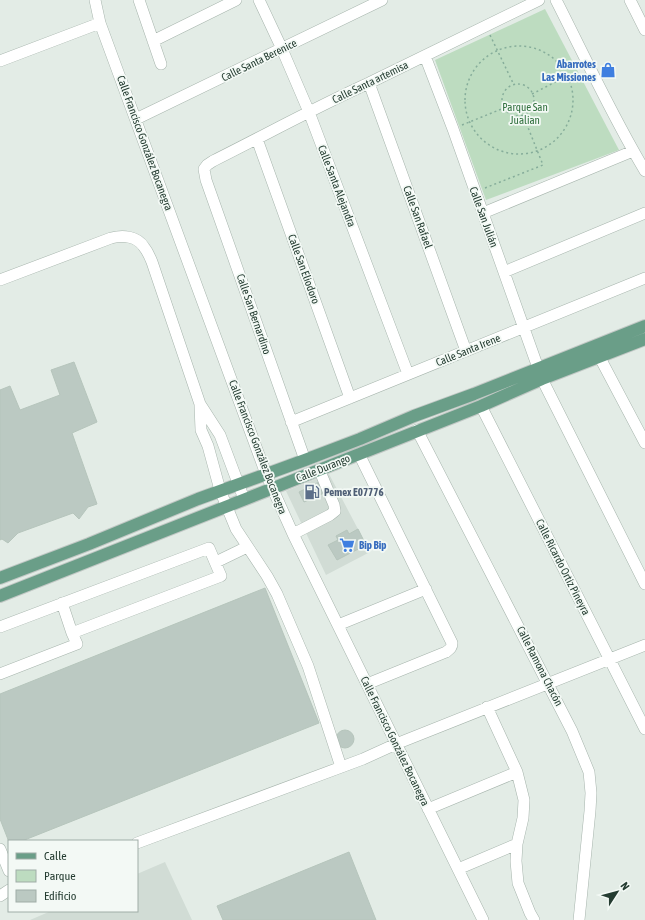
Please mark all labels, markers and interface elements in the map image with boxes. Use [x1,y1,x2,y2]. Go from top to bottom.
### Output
street label: Calle Santa Berenice [219,37,299,83]
street label: Calle Santa artemisa [330,58,410,106]
place label: Abarrotes Las Missiones [542,58,596,83]
shop icon: Abarrotes Las Missiones [599,61,617,79]
street label: Calle Francisco González Bocanegra [115,74,175,212]
park label: Parque San Jualian [502,101,548,126]
street label: Calle Santa Alejandra [316,143,358,229]
street label: Calle San Rafael [401,184,435,250]
street label: Calle San Julián [467,185,501,249]
street label: Calle San Eliodoro [286,233,322,305]
street label: Calle San Bernardino [235,272,273,356]
street label: Calle Santa Irene [434,332,502,368]
street label: Calle Francisco González Bocanegra [227,378,289,516]
street label: Calle Durango [294,452,352,484]
fuel station icon: Pemex E07776 [303,483,321,501]
place label: Pemex E07776 [324,486,384,498]
street label: Calle Ricardo Ortiz Pineyra [534,517,592,617]
supermarket icon: Bip Bip [338,536,356,554]
place label: Bip Bip [359,539,386,551]
street label: Calle Ramona Chacón [515,624,565,708]
street label: Calle Francisco González Bocanegra [358,674,432,808]
legend [8,840,138,912]
text: Calle [44,849,67,863]
text: Parque [44,869,76,883]
north arrow [597,872,637,912]
text: N [618,880,632,892]
text: Edificio [44,889,77,903]

